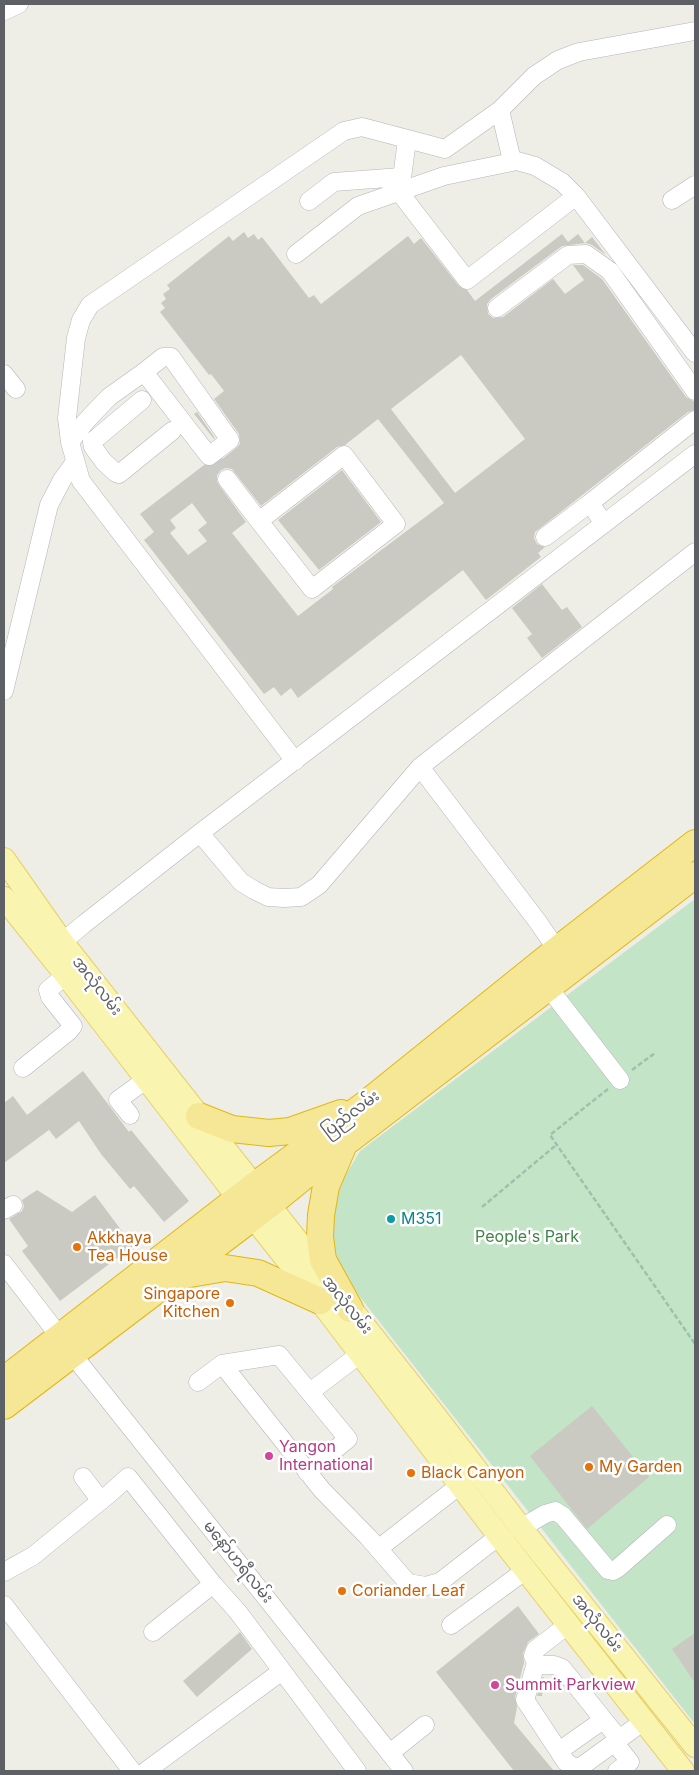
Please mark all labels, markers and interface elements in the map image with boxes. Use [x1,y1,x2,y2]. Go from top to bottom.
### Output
street label: အလုံလမ်း [68,953,126,1019]
street label: ပြည်လမ်း [319,1086,383,1142]
place label: M351 [401,1209,442,1229]
marker: M351 [385,1213,397,1225]
park label: People's Park [475,1227,579,1247]
place label: Akkhaya Tea House [87,1228,168,1266]
marker: Akkhaya Tea House [71,1241,83,1253]
street label: အလုံလမ်း [318,1272,376,1338]
place label: Singapore Kitchen [143,1284,220,1322]
marker: Singapore Kitchen [224,1297,236,1309]
place label: Yangon International [279,1437,373,1475]
marker: Yangon International [263,1450,275,1462]
place label: My Garden [599,1457,682,1477]
marker: My Garden [583,1461,595,1473]
place label: Black Canyon [421,1463,524,1483]
marker: Black Canyon [405,1467,417,1479]
street label: မနော်ဟရီလမ်း [199,1517,277,1607]
place label: Coriander Leaf [352,1581,465,1601]
marker: Coriander Leaf [336,1585,348,1597]
street label: အလုံလမ်း [568,1590,626,1656]
place label: Summit Parkview [505,1675,636,1695]
marker: Summit Parkview [489,1679,501,1691]

